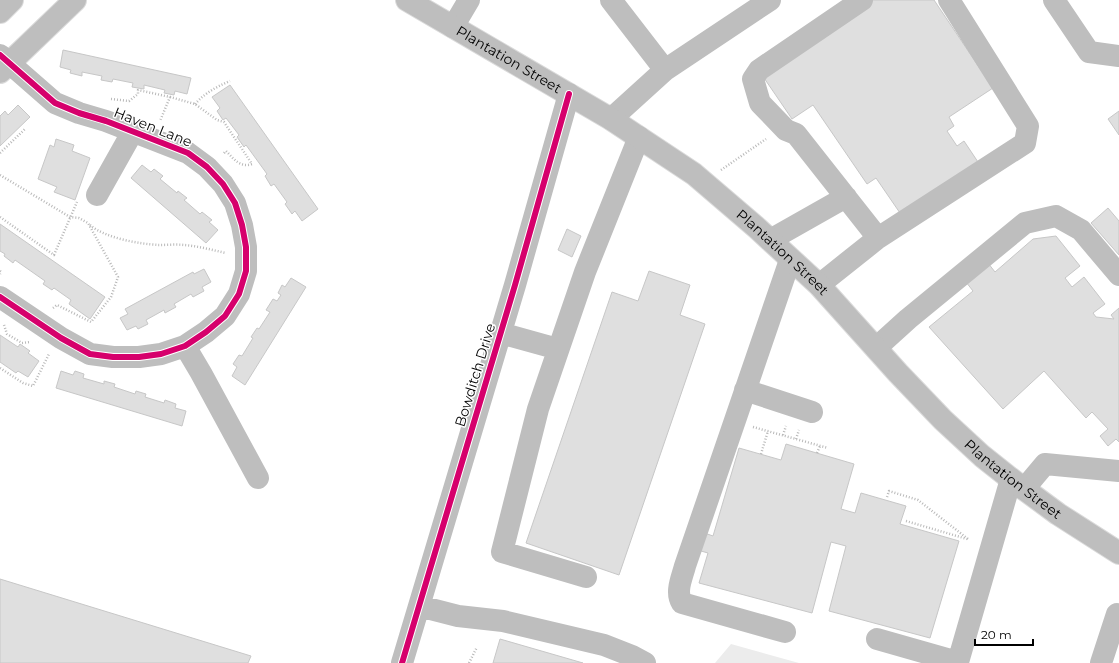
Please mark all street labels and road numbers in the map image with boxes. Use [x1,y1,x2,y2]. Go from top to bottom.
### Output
street label: Plantation Street [453,22,565,97]
street label: Haven Lane [111,103,195,151]
street label: Plantation Street [733,205,833,299]
street label: Bowditch Drive [451,321,499,429]
street label: Plantation Street [961,435,1066,523]

